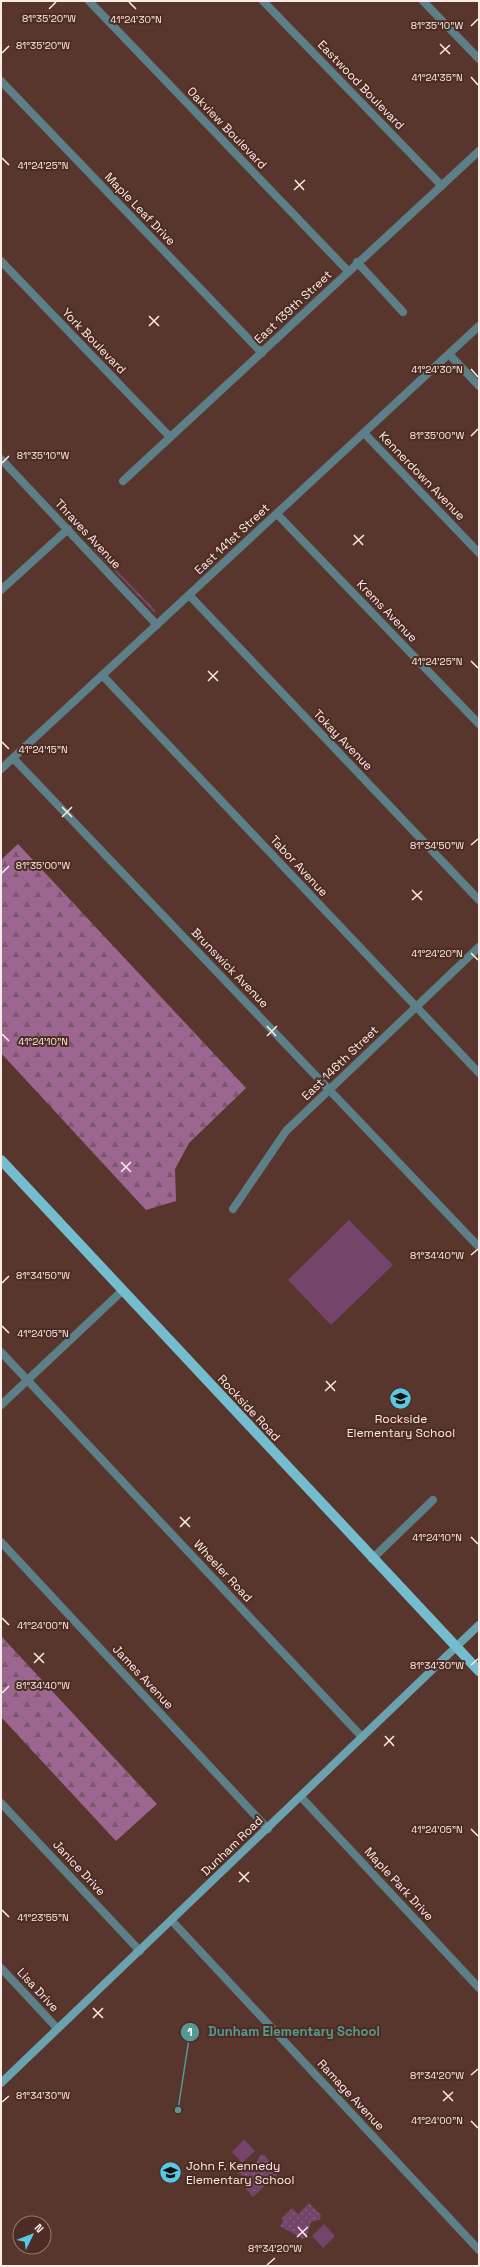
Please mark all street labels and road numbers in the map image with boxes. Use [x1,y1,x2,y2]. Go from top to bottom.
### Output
street label: Eastwood Boulevard [314,37,408,133]
street label: Oakview Boulevard [184,84,270,172]
street label: Maple Leaf Drive [101,169,179,249]
street label: East 139th Street [251,267,335,347]
street label: York Boulevard [59,305,129,377]
street label: Kennerdown Avenue [375,428,469,524]
street label: Thraves Avenue [51,496,125,572]
street label: East 141st Street [191,500,273,578]
street label: Krems Avenue [353,576,421,646]
street label: Tokay Avenue [310,706,376,774]
street label: Tabor Avenue [267,832,331,900]
street label: Brunswick Avenue [188,925,272,1011]
street label: East 146th Street [298,1022,382,1104]
street label: Rockside Road [214,1371,284,1445]
street label: Wheeler Road [190,1537,256,1605]
street label: James Avenue [109,1641,177,1713]
street label: Dunham Road [198,1813,266,1879]
street label: Janice Drive [49,1837,109,1899]
street label: Maple Park Drive [361,1844,437,1924]
street label: Lisa Drive [14,1965,62,2015]
street label: Ramage Avenue [314,2056,388,2134]

